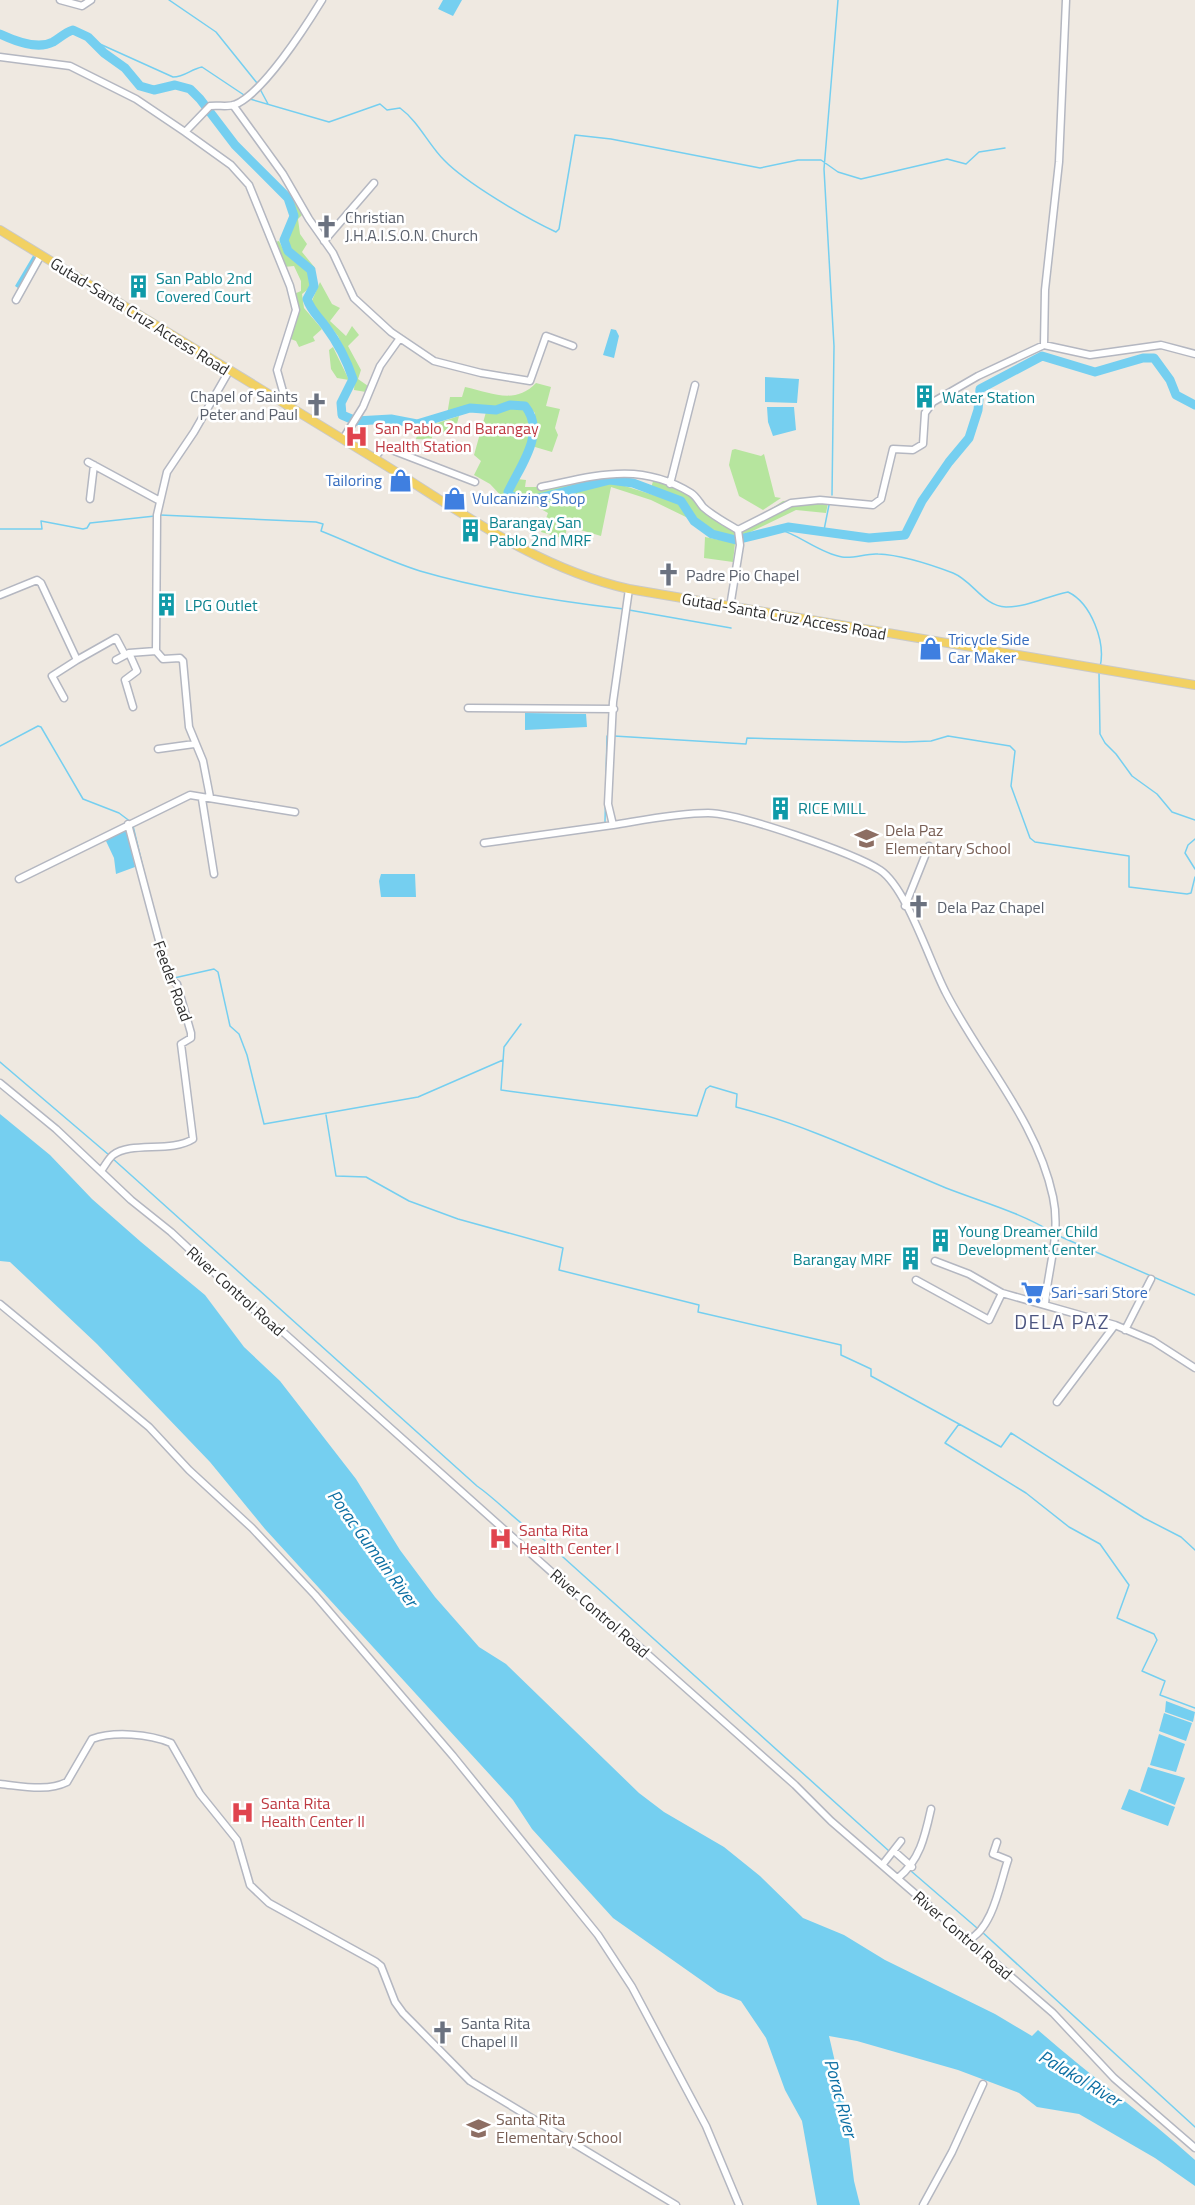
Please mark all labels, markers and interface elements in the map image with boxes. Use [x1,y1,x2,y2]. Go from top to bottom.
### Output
place label: Christian J.H.A.I.S.O.N. Church [345,205,478,247]
church icon: Christian J.H.A.I.S.O.N. Church [314,213,340,239]
street label: Gutad-Santa Cruz Access Road [46,251,234,381]
place label: San Pablo 2nd Covered Court [156,266,252,308]
building icon: San Pablo 2nd Covered Court [125,274,151,300]
place label: Chapel of Saints Peter and Paul [190,384,298,426]
building icon: Water Station [911,384,937,410]
place label: Water Station [942,385,1035,409]
church icon: Chapel of Saints Peter and Paul [303,392,329,418]
place label: San Pablo 2nd Barangay Health Station [375,416,539,458]
hospital icon: San Pablo 2nd Barangay Health Station [344,424,370,450]
shop icon: Tailoring [387,467,413,493]
place label: Tailoring [325,468,382,492]
shop icon: Vulcanizing Shop [441,485,467,511]
place label: Vulcanizing Shop [472,486,586,510]
place label: Barangay San Pablo 2nd MRF [489,510,592,552]
building icon: Barangay San Pablo 2nd MRF [458,518,484,544]
church icon: Padre Pio Chapel [655,562,681,588]
place label: Padre Pio Chapel [686,563,799,587]
street label: Gutad-Santa Cruz Access Road [680,586,888,646]
building icon: LPG Outlet [154,592,180,618]
place label: LPG Outlet [185,593,258,617]
place label: Tricycle Side Car Maker [948,627,1030,669]
shop icon: Tricycle Side Car Maker [917,635,943,661]
building icon: RICE MILL [767,795,793,821]
place label: RICE MILL [798,796,866,820]
place label: Dela Paz Elementary School [885,818,1011,860]
school or university icon: Dela Paz Elementary School [854,826,880,852]
church icon: Dela Paz Chapel [906,894,932,920]
place label: Dela Paz Chapel [937,895,1044,919]
street label: Feeder Road [147,937,199,1025]
place label: Young Dreamer Child Development Center [958,1219,1098,1261]
building icon: Young Dreamer Child Development Center [927,1227,953,1253]
street label: River Control Road [182,1240,290,1342]
building icon: Barangay MRF [897,1246,923,1272]
place label: Barangay MRF [793,1247,892,1271]
supermarket icon: Sari-sari Store [1020,1279,1046,1305]
place label: Sari-sari Store [1051,1280,1148,1304]
district label: DELA PAZ [1014,1306,1110,1337]
water label: Porac Gumain River [321,1484,426,1614]
place label: Santa Rita Health Center I [519,1518,619,1560]
hospital icon: Santa Rita Health Center I [488,1526,514,1552]
street label: River Control Road [545,1563,655,1663]
place label: Santa Rita Health Center II [261,1791,365,1833]
hospital icon: Santa Rita Health Center II [230,1799,256,1825]
street label: River Control Road [908,1885,1018,1985]
place label: Santa Rita Chapel II [461,2011,530,2053]
church icon: Santa Rita Chapel II [430,2019,456,2045]
water label: Palakol River [1034,2043,1128,2114]
water label: Porac River [818,2056,865,2142]
place label: Santa Rita Elementary School [496,2107,622,2149]
school or university icon: Santa Rita Elementary School [465,2115,491,2141]

